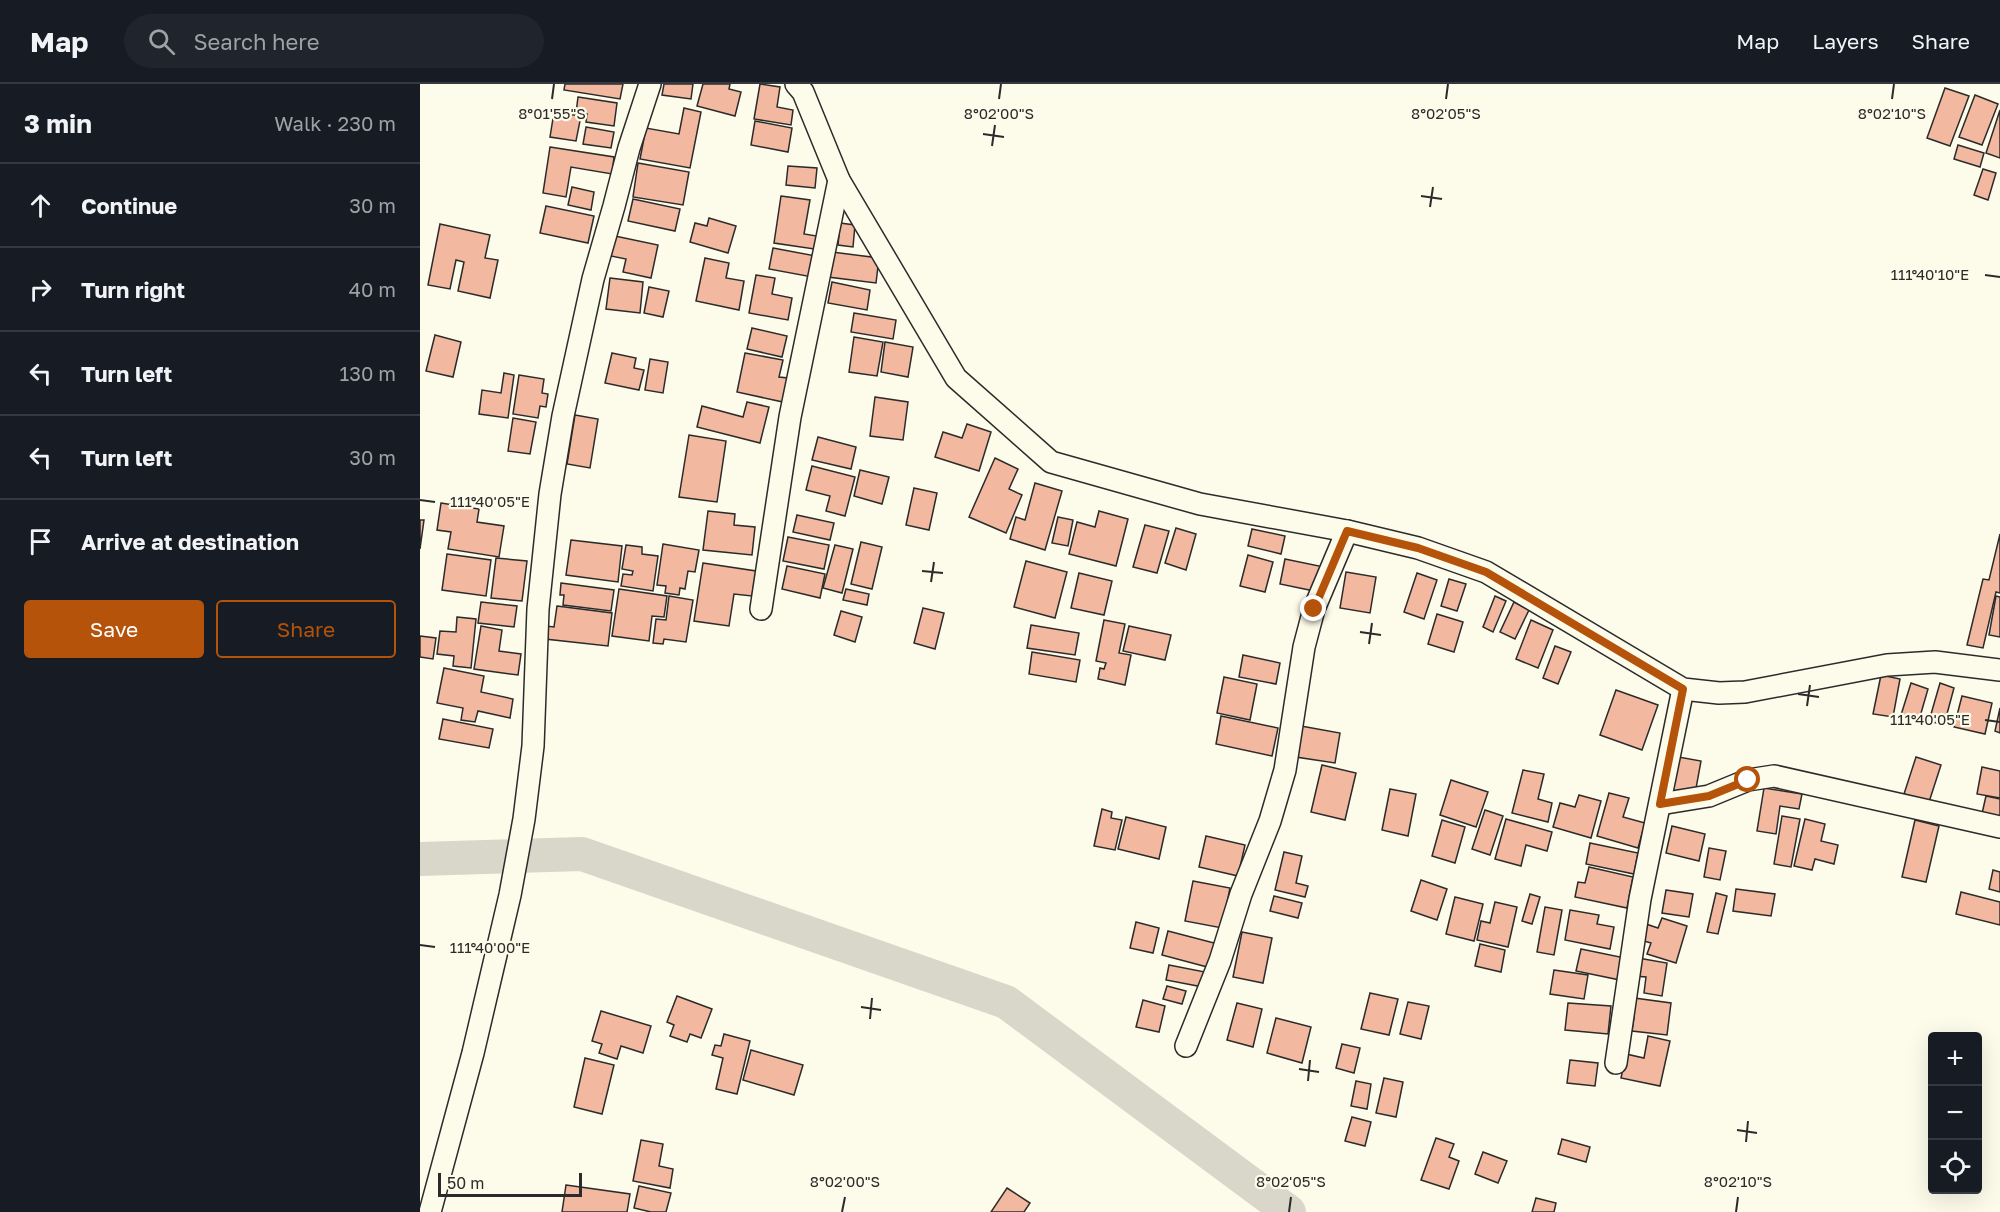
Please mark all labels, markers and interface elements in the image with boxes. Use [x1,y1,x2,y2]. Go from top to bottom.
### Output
search box [124,14,544,68]
text: Map [30,25,88,58]
icon: search [145,25,178,58]
text: Search here [193,28,319,55]
text: Map [1736,28,1779,54]
text: Layers [1812,28,1879,54]
text: Share [1912,28,1970,54]
text: 8°01'55"S [518,104,586,122]
text: 8°02'00"S [964,104,1034,122]
text: 8°02'05"S [1411,104,1481,122]
text: 8°02'10"S [1858,104,1926,122]
text: 3 min [24,108,92,139]
text: Walk · 230 m [274,111,396,135]
icon: ahead [24,189,57,222]
text: Continue [81,192,177,219]
text: 30 m [349,193,396,217]
text: 111°40'10"E [1891,265,1969,283]
icon: right [24,273,57,306]
text: Turn right [81,276,185,303]
text: 40 m [349,277,396,301]
icon: left [24,357,57,390]
text: Turn left [81,360,172,387]
text: 130 m [340,361,396,385]
icon: left [24,441,57,474]
text: Turn left [81,444,172,471]
text: 30 m [349,445,396,469]
text: 111°40'05"E [450,492,530,510]
icon: arrive [24,525,57,558]
text: Arrive at destination [81,528,299,555]
route end [1300,595,1326,621]
button: Save [24,600,204,658]
button: Share [216,600,396,658]
text: 111°40'05"E [1890,710,1970,728]
route start [1734,766,1760,792]
text: 111°40'00"E [450,938,530,956]
map controls [1928,1032,1982,1194]
button: + [1928,1032,1982,1086]
button: − [1928,1086,1982,1140]
button: locate [1928,1140,1982,1194]
scale bar [438,1170,582,1198]
text: 8°02'00"S [810,1172,880,1190]
text: 8°02'05"S [1256,1172,1326,1190]
text: 8°02'10"S [1704,1172,1772,1190]
text: 50 m [447,1173,484,1193]

